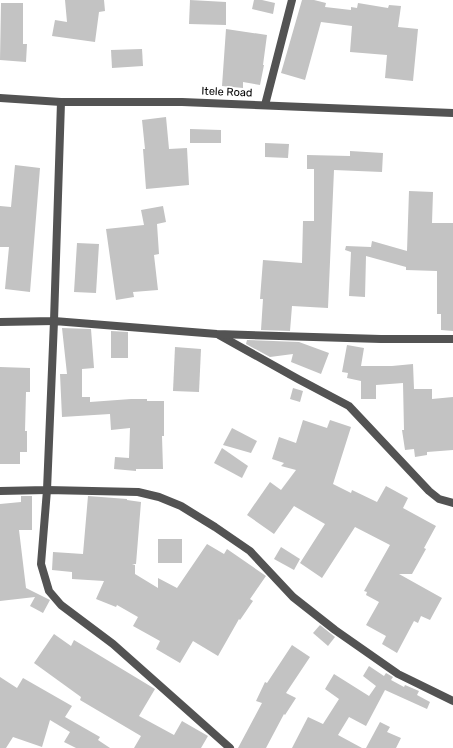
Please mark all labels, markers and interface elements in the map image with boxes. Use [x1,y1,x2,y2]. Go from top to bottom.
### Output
street label: Itele Road [201,85,253,99]

